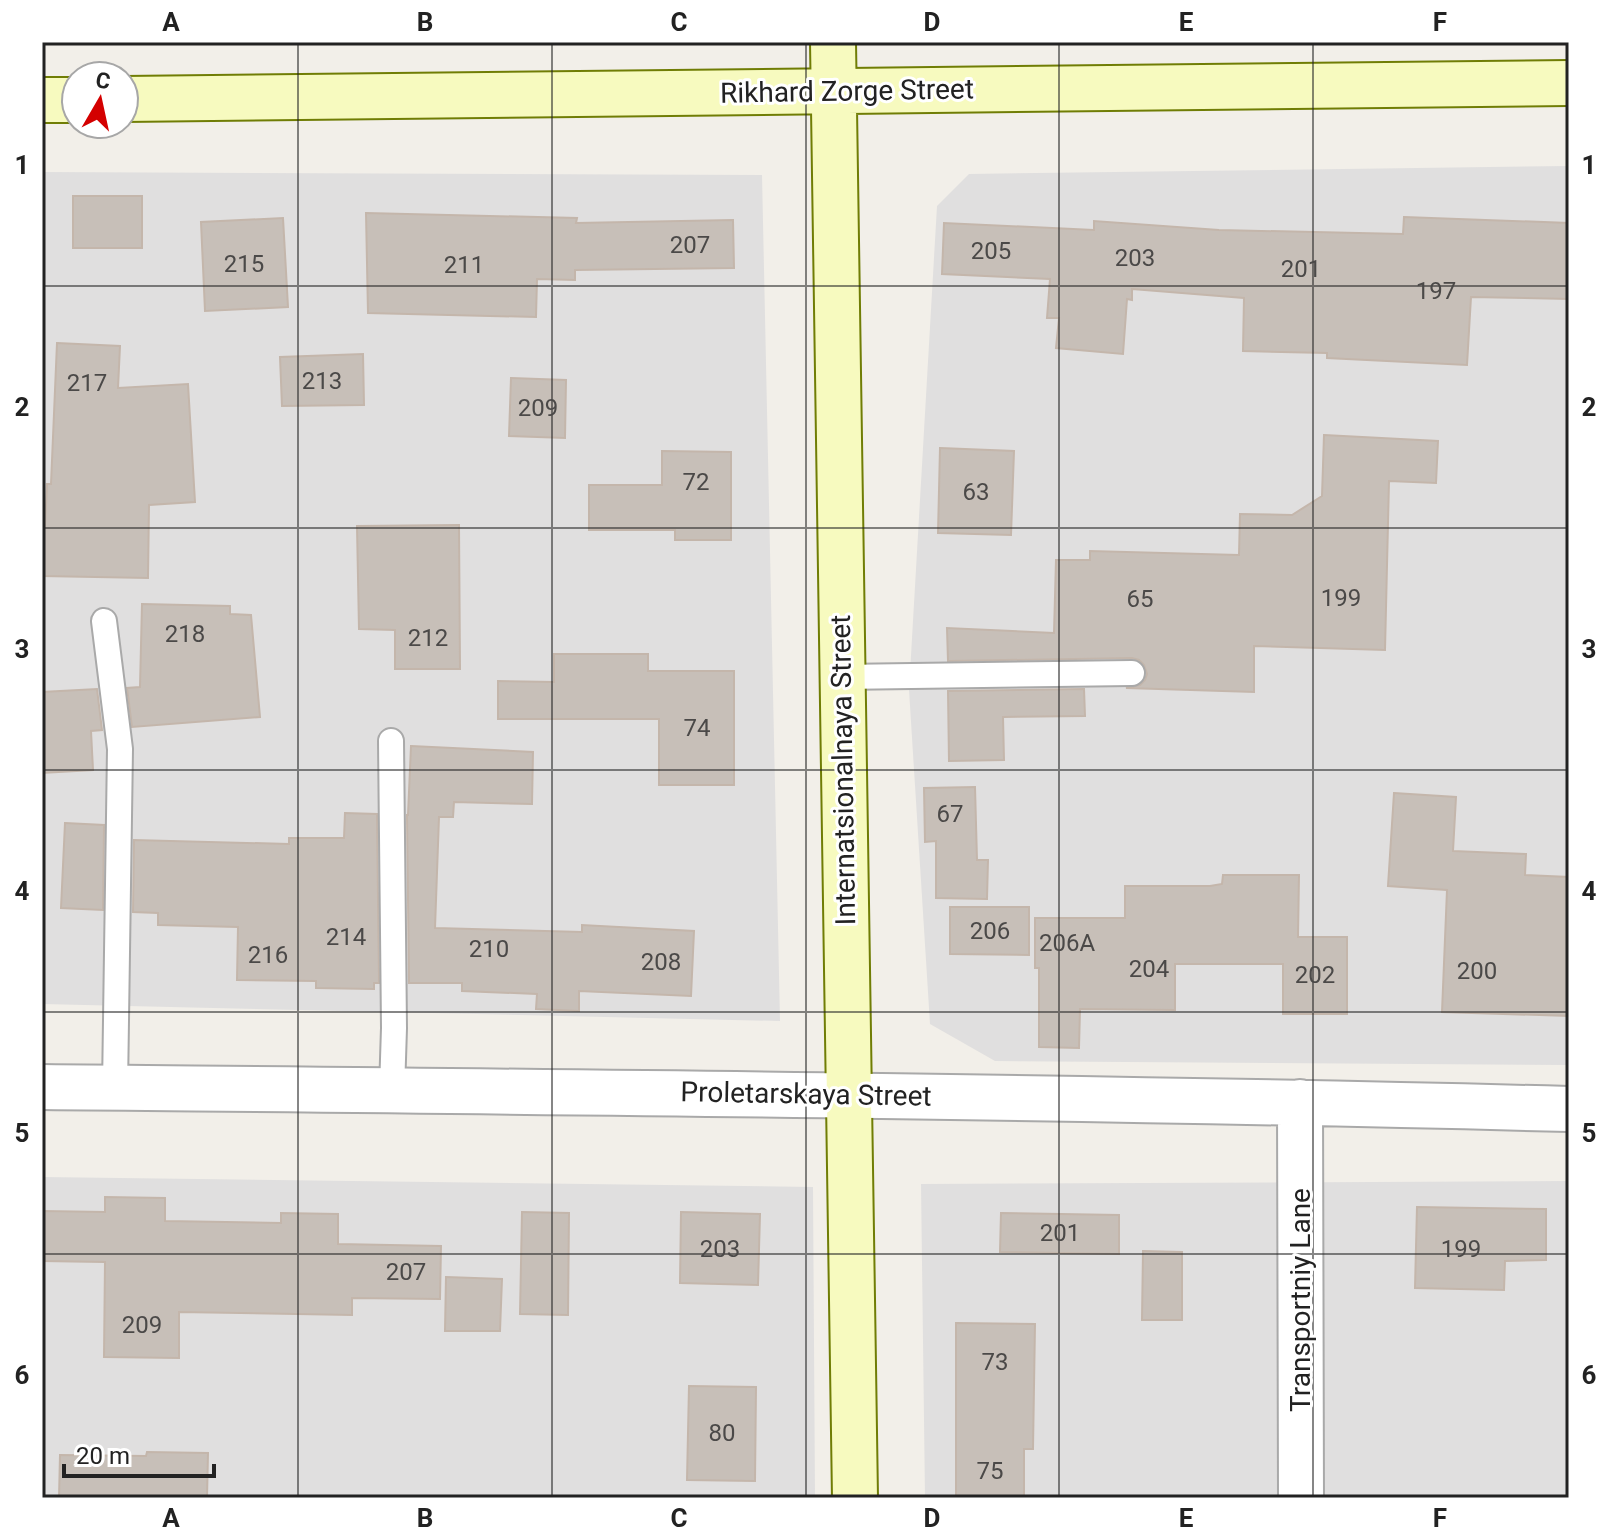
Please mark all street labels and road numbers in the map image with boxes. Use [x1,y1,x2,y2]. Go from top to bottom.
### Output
street label: Rikhard Zorge Street [720,72,974,110]
street label: Internatsionalnaya Street [824,614,862,926]
street label: Proletarskaya Street [680,1075,932,1113]
street label: Transportniy Lane [1284,1188,1317,1412]

